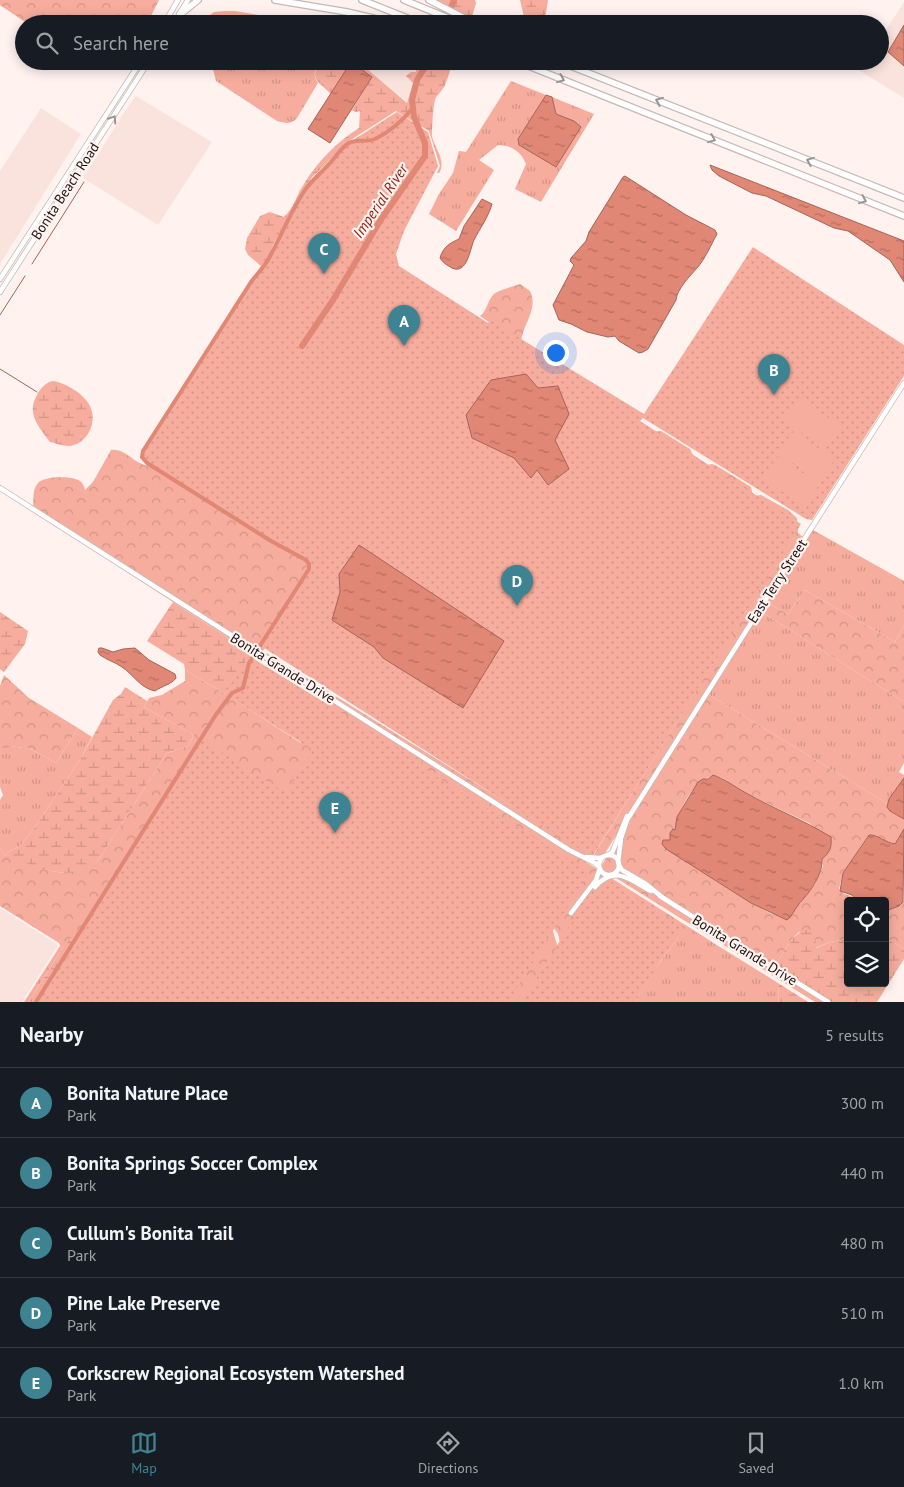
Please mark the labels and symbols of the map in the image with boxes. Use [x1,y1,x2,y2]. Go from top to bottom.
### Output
one-way arrow [556,73,565,84]
one-way arrow [655,97,664,107]
one-way arrow [107,116,116,125]
one-way arrow [707,133,716,144]
street label: Bonita Beach Road [27,139,103,243]
one-way arrow [806,157,815,167]
water label: Imperial River [348,160,412,241]
one-way arrow [858,193,867,204]
pin: C [308,233,340,274]
pin: A [388,305,420,346]
your location [543,340,569,366]
pin: B [758,354,790,395]
street label: East Terry Street [743,535,811,626]
pin: D [501,565,533,606]
street label: Bonita Grande Drive [227,629,339,707]
pin: E [319,792,351,833]
street label: Bonita Grande Drive [689,911,801,989]

